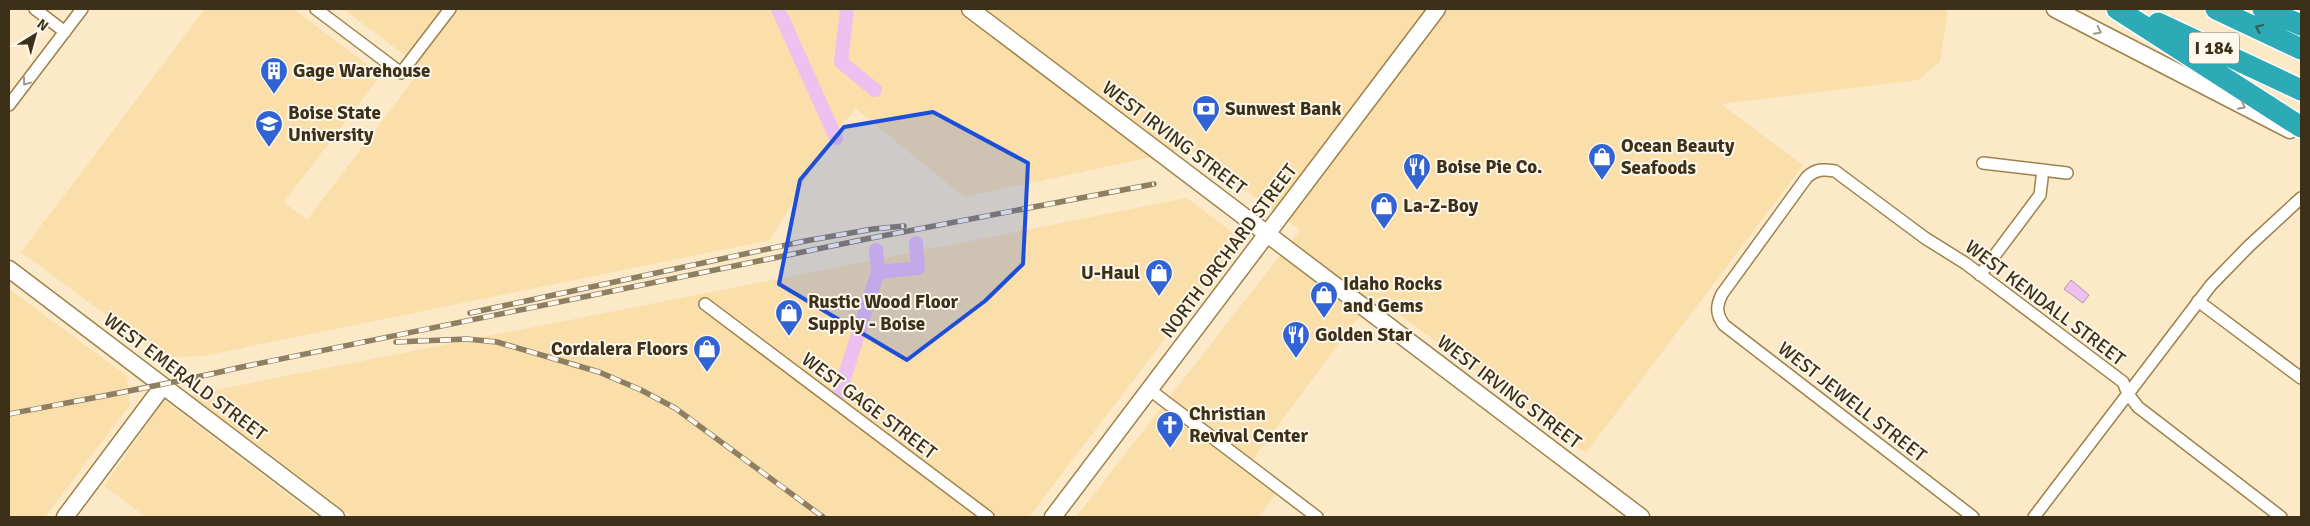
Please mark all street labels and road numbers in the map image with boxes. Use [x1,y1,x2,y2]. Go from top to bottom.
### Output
road number: I 184 [2189,32,2239,64]
street label: WEST IRVING STREET [1097,76,1251,201]
street label: NORTH ORCHARD STREET [1156,159,1303,343]
street label: WEST KENDALL STREET [1960,235,2130,371]
street label: WEST EMERALD STREET [99,308,272,447]
street label: WEST IRVING STREET [1432,330,1586,455]
street label: WEST JEWELL STREET [1773,337,1932,468]
street label: WEST GAGE STREET [797,347,942,465]

